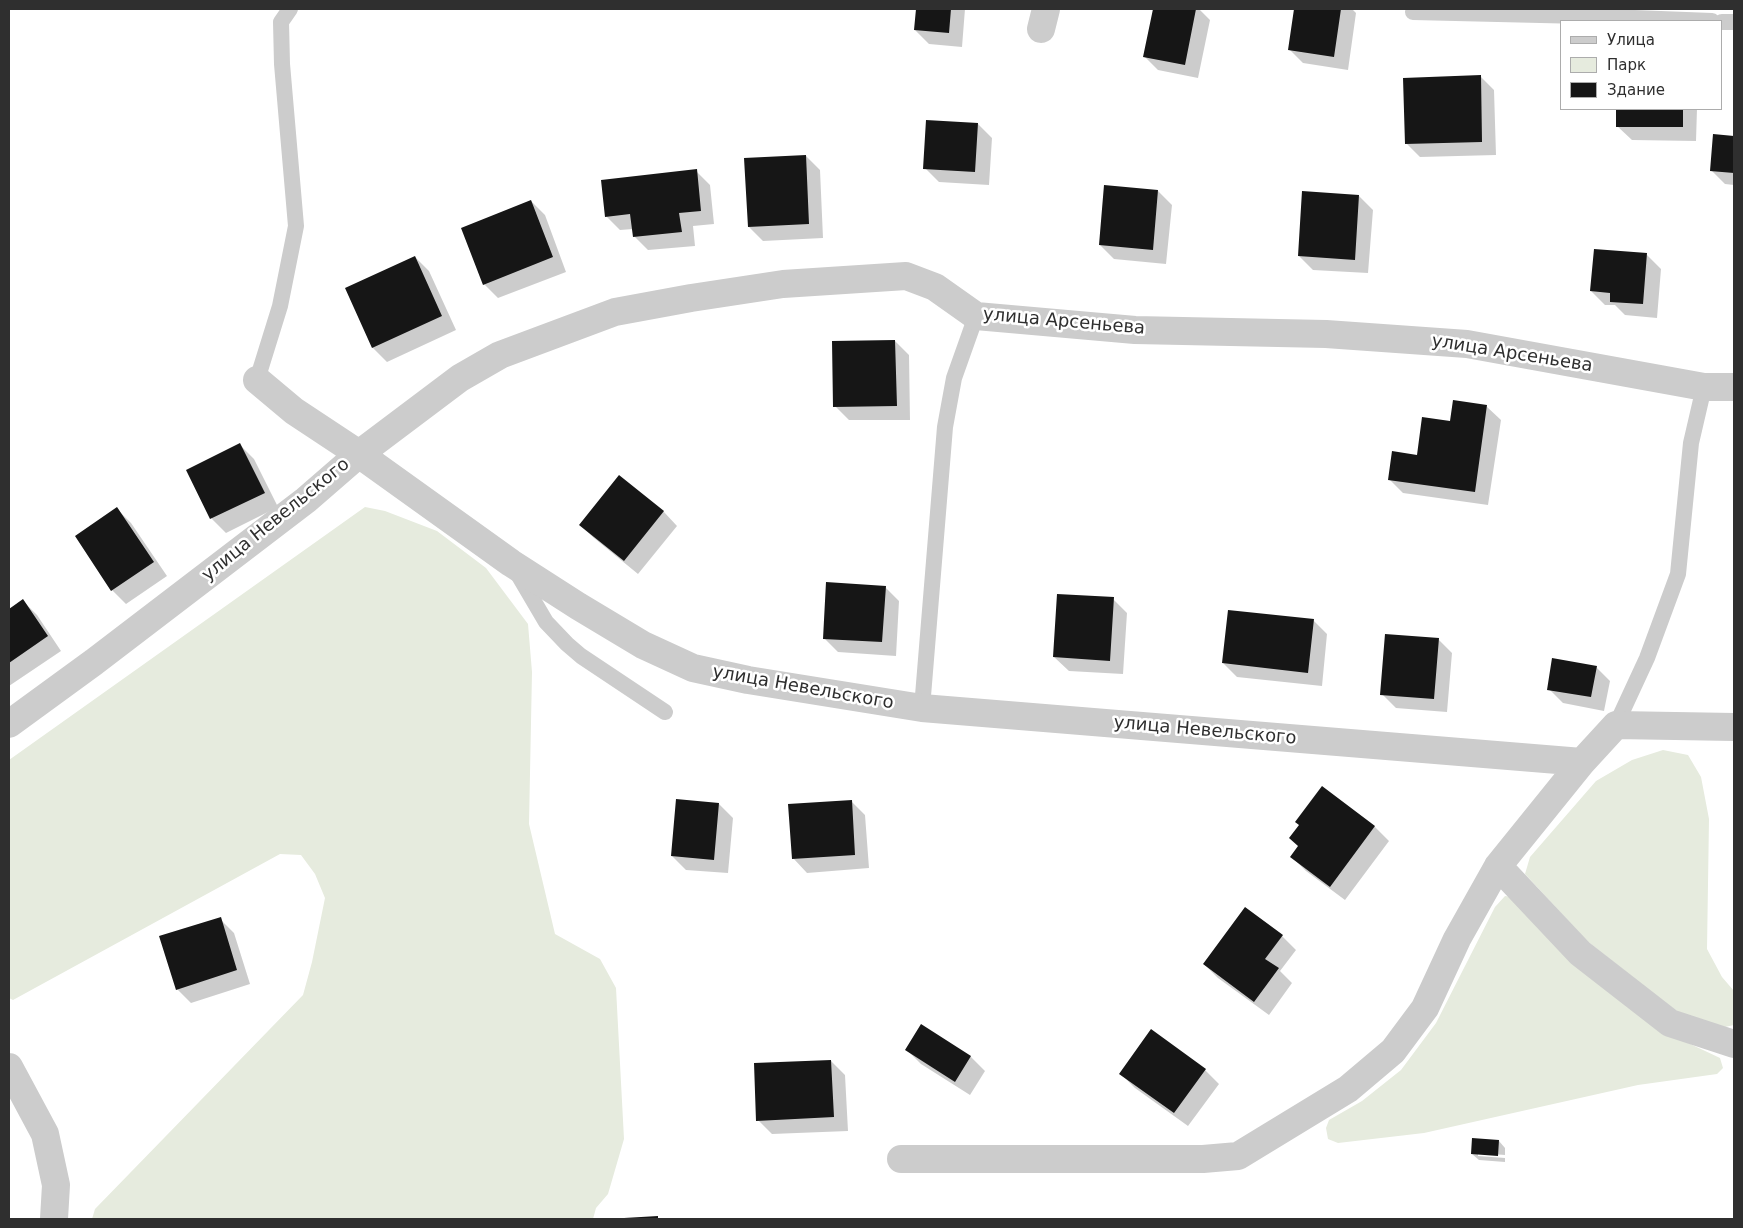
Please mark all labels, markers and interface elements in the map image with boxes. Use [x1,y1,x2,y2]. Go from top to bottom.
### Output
legend [1560,20,1723,110]
text: Улица [1607,31,1655,49]
text: Парк [1607,56,1646,74]
text: Здание [1607,81,1665,99]
street label: улица Арсеньева [982,304,1146,340]
street label: улица Арсеньева [1430,331,1594,377]
street label: улица Невельского [198,454,354,586]
street label: улица Невельского [711,661,895,715]
street label: улица Невельского [1113,712,1297,750]

